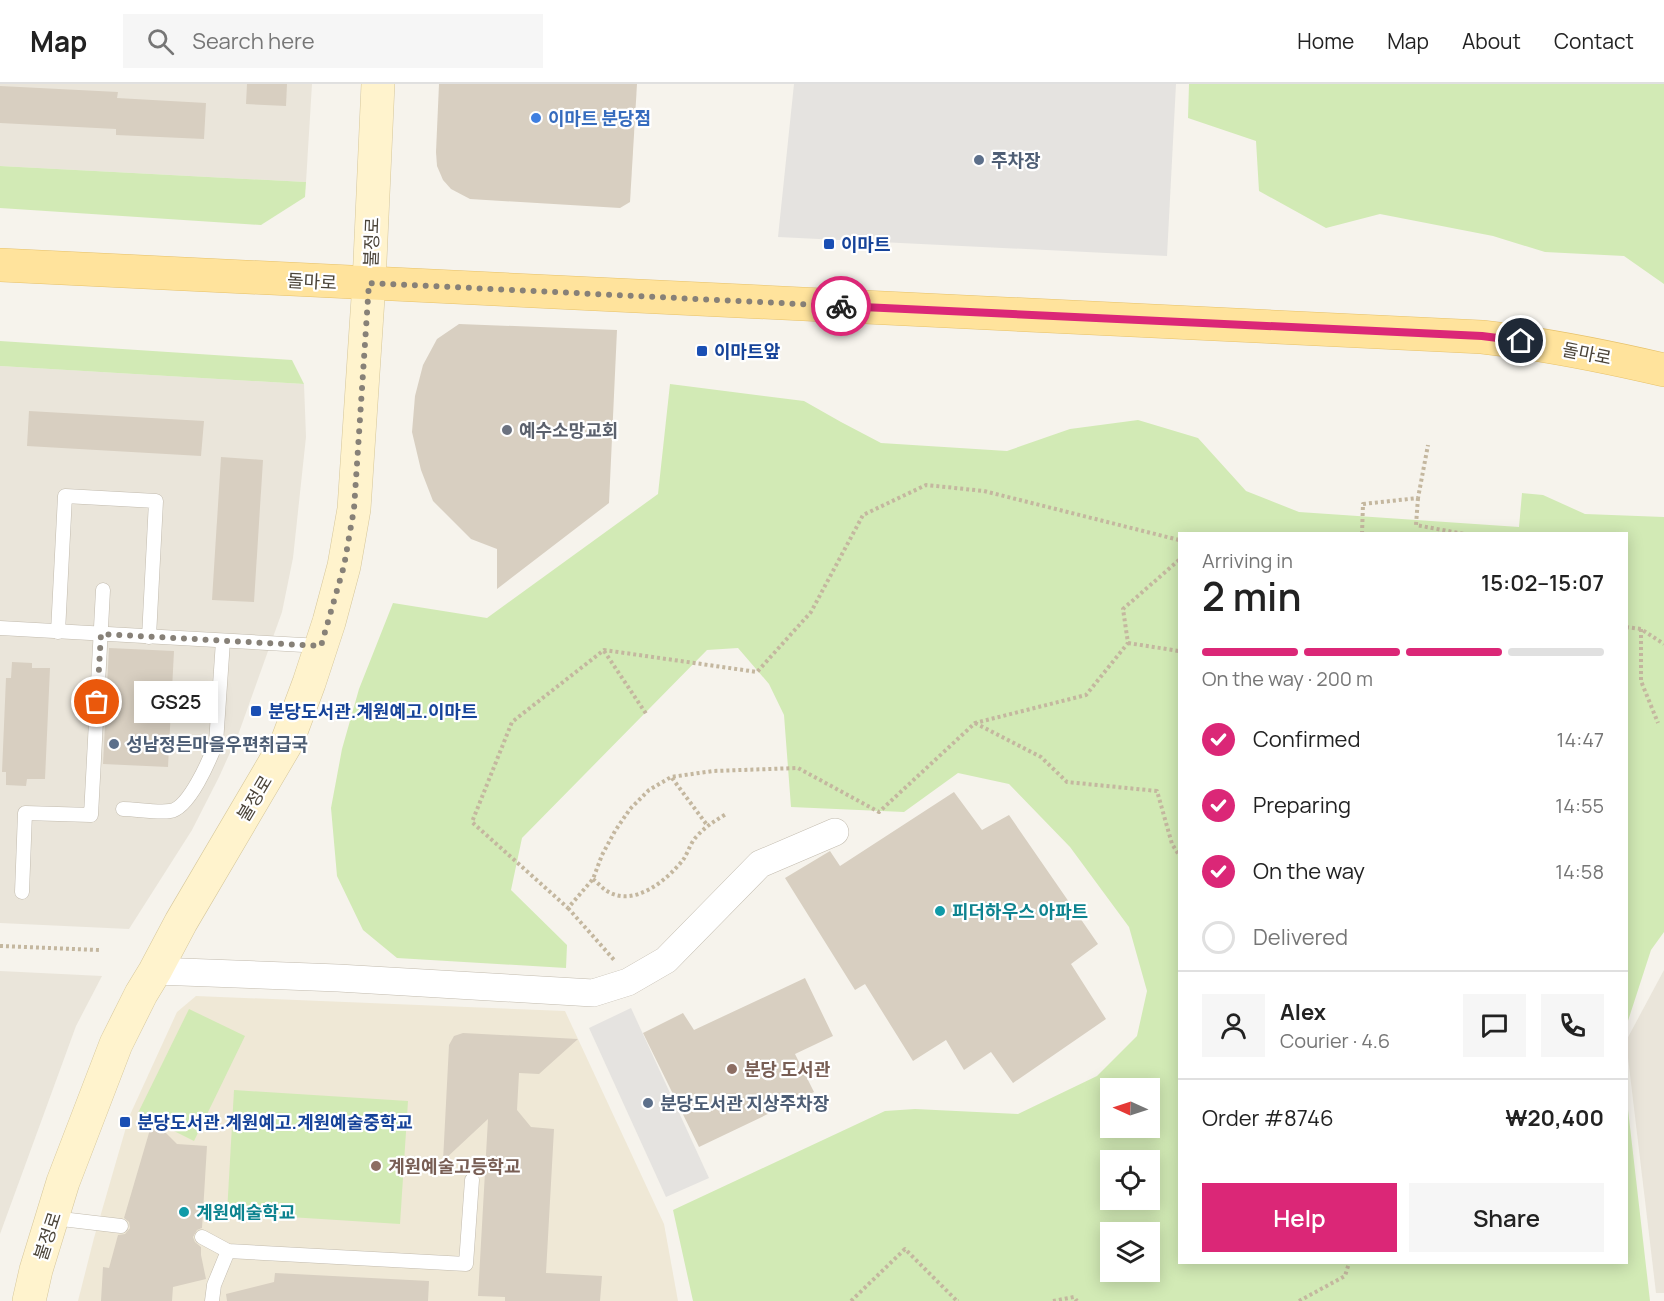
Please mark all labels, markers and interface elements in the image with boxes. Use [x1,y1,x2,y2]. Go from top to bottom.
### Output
search box [123,14,543,68]
text: Map [30,22,87,60]
icon: search [144,25,177,58]
text: Search here [192,26,315,56]
text: Home [1297,27,1354,55]
text: Map [1387,27,1429,55]
text: About [1462,27,1521,55]
text: Contact [1554,27,1634,55]
place label: 이마트 분당점 [548,106,651,130]
marker: 이마트 분당점 [529,111,543,125]
place label: 주차장 [991,148,1041,172]
marker: 주차장 [972,153,986,167]
street label: 불정로 [358,217,384,267]
place label: 이마트 [841,232,891,256]
marker: 이마트 [822,237,836,251]
street label: 돌마로 [287,268,337,294]
courier [811,276,871,336]
icon: bike [825,290,858,323]
pin [1495,315,1546,366]
icon: home [1504,324,1537,357]
street label: 돌마로 [1560,336,1614,370]
place label: 이마트앞 [714,339,781,363]
marker: 이마트앞 [695,344,709,358]
place label: 예수소망교회 [519,418,618,442]
marker: 예수소망교회 [500,423,514,437]
text: Arriving in [1202,547,1293,574]
text: 15:02–15:07 [1481,568,1604,598]
text: 2 min [1202,569,1301,623]
text: On the way · 200 m [1202,665,1373,692]
pin [71,676,122,727]
callout: GS25 [133,681,217,723]
icon: bag [80,685,113,718]
text: GS25 [151,688,201,715]
place label: 분당도서관.계원예고.이마트 [268,699,478,723]
marker: 분당도서관.계원예고.이마트 [249,704,263,718]
icon: check [1202,723,1235,756]
text: Confirmed [1253,724,1361,754]
text: 14:47 [1557,726,1604,753]
place label: 성남정든마을우편취급국 [126,732,308,756]
marker: 성남정든마을우편취급국 [107,737,121,751]
street label: 불정로 [231,771,277,825]
icon: check [1202,789,1235,822]
text: Preparing [1253,790,1351,820]
text: 14:55 [1555,792,1604,819]
icon: check [1202,855,1235,888]
text: On the way [1253,856,1365,886]
text: 14:58 [1555,858,1604,885]
place label: 피더하우스 아파트 [952,899,1088,923]
marker: 피더하우스 아파트 [933,904,947,918]
text: Delivered [1253,922,1348,952]
button: person [1202,994,1265,1057]
button: chat [1463,994,1526,1057]
button: phone [1541,994,1604,1057]
text: Alex [1280,997,1326,1027]
text: Courier · 4.6 [1280,1027,1390,1054]
place label: 분당 도서관 [744,1057,831,1081]
marker: 분당 도서관 [725,1062,739,1076]
north arrow [1100,1078,1160,1138]
map controls [1100,1078,1160,1282]
place label: 분당도서관 지상주차장 [660,1091,830,1115]
marker: 분당도서관 지상주차장 [641,1096,655,1110]
text: Order #8746 [1202,1103,1334,1133]
text: ₩20,400 [1505,1103,1604,1133]
place label: 분당도서관.계원예고.계원예술중학교 [137,1110,413,1134]
marker: 분당도서관.계원예고.계원예술중학교 [118,1115,132,1129]
button: locate [1100,1150,1160,1210]
place label: 계원예술고등학교 [388,1154,520,1178]
marker: 계원예술고등학교 [369,1159,383,1173]
button: Help [1202,1183,1397,1252]
button: Share [1409,1183,1604,1252]
place label: 계원예술학교 [196,1200,295,1224]
marker: 계원예술학교 [177,1205,191,1219]
street label: 불정로 [28,1209,66,1263]
button: layers [1100,1222,1160,1282]

